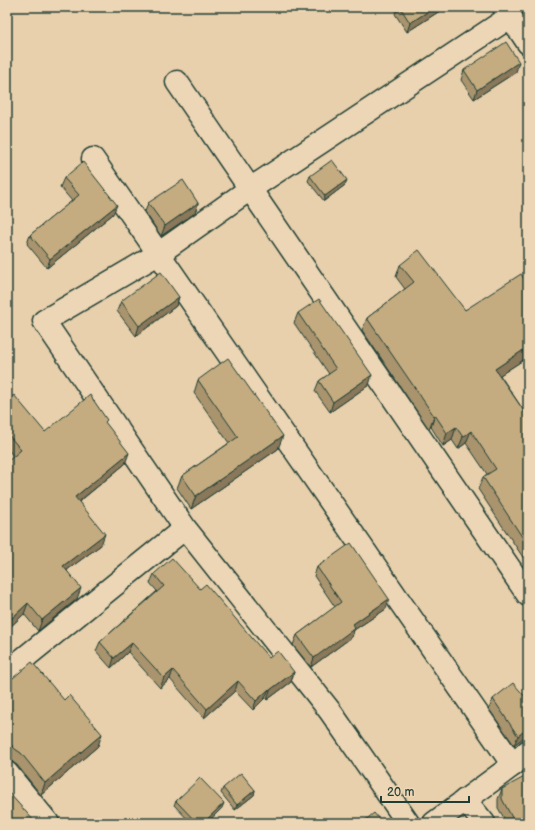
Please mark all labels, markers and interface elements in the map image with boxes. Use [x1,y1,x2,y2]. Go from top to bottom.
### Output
scale bar [381,778,469,804]
text: 20 m [387,785,414,800]

